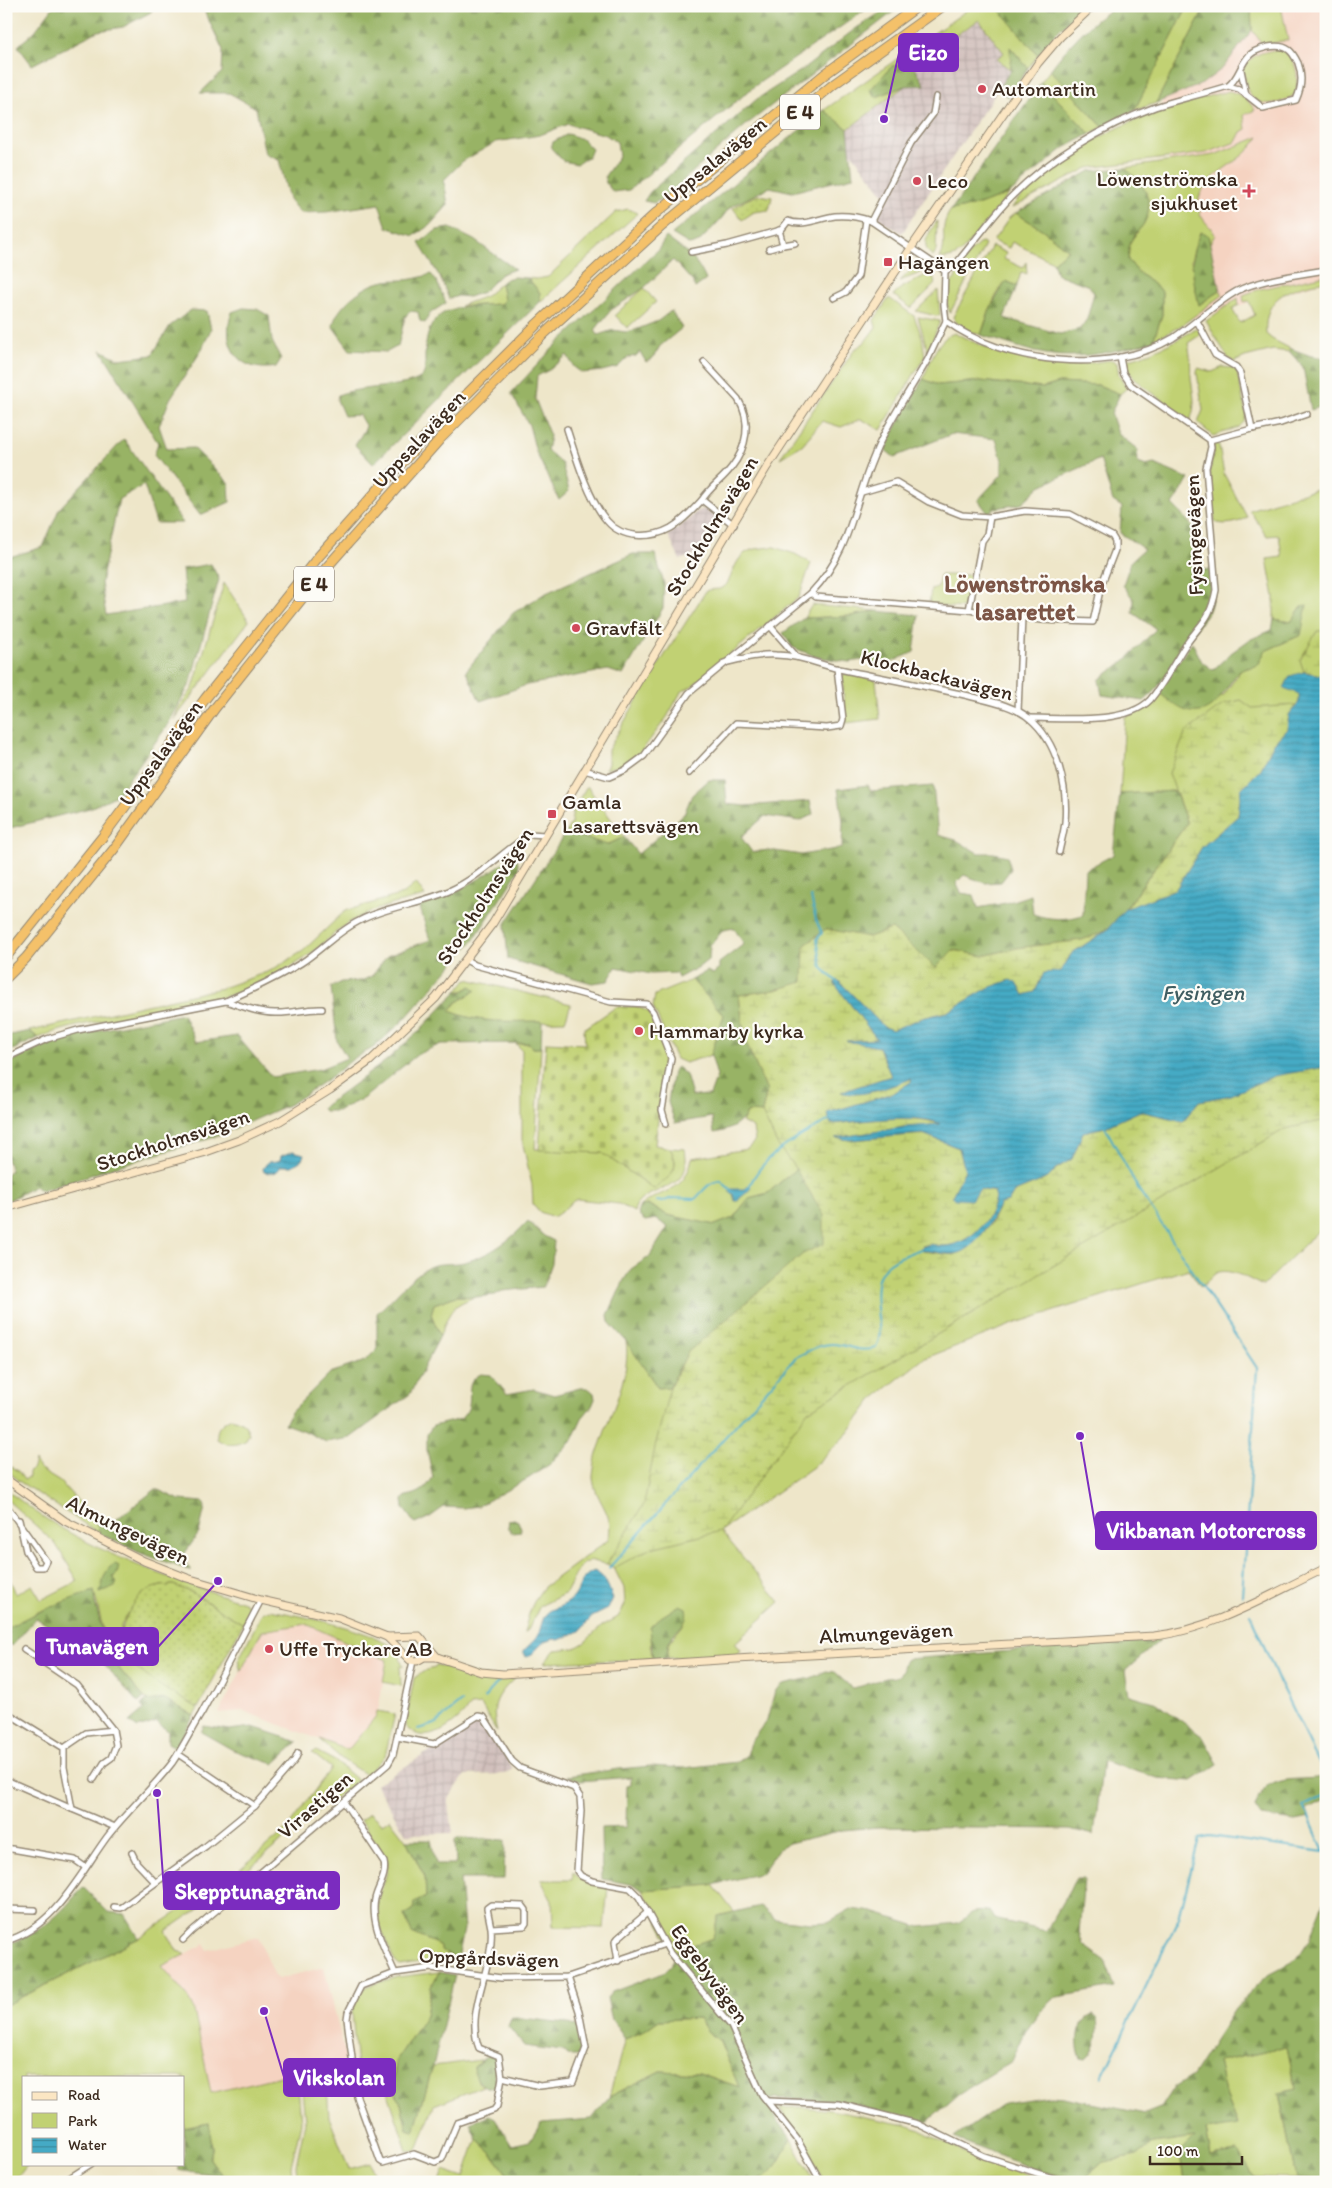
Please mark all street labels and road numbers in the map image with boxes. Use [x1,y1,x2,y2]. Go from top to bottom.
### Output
road number: E 4 [780,94,820,130]
street label: Uppsalavägen [658,110,771,209]
street label: Uppsalavägen [367,384,471,493]
street label: Stockholmsvägen [660,451,763,600]
street label: Fysingevägen [1179,474,1208,596]
road number: E 4 [294,566,334,602]
street label: Klockbackavägen [858,643,1016,706]
street label: Uppsalavägen [114,694,208,811]
street label: Stockholmsvägen [431,822,538,969]
street label: Stockholmsvägen [93,1103,252,1176]
street label: Almungevägen [63,1489,194,1570]
street label: Almungevägen [818,1617,954,1648]
street label: Virastigen [272,1765,357,1844]
street label: Eggebyvägen [666,1919,755,2029]
street label: Oppgårdsvägen [418,1943,560,1972]

